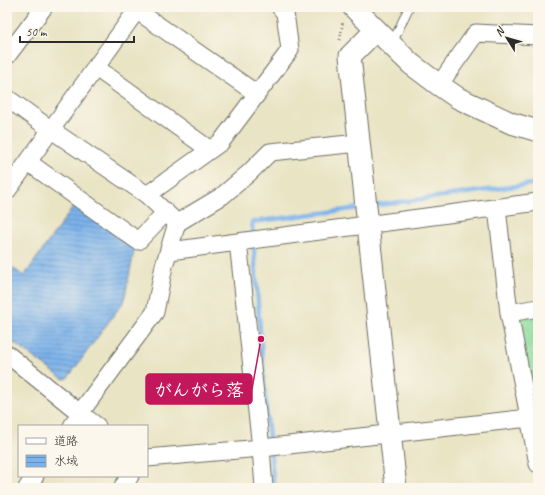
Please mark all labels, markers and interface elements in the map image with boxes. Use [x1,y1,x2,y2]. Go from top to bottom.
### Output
scale bar [20,18,134,44]
north arrow [487,18,527,58]
text: N [491,23,508,39]
text: 50 m [26,24,48,40]
callout: がんがら落 [146,374,252,404]
text: がんがら落 [154,379,244,401]
legend [18,425,148,477]
text: 道路 [54,433,78,449]
text: 水域 [54,453,78,469]

